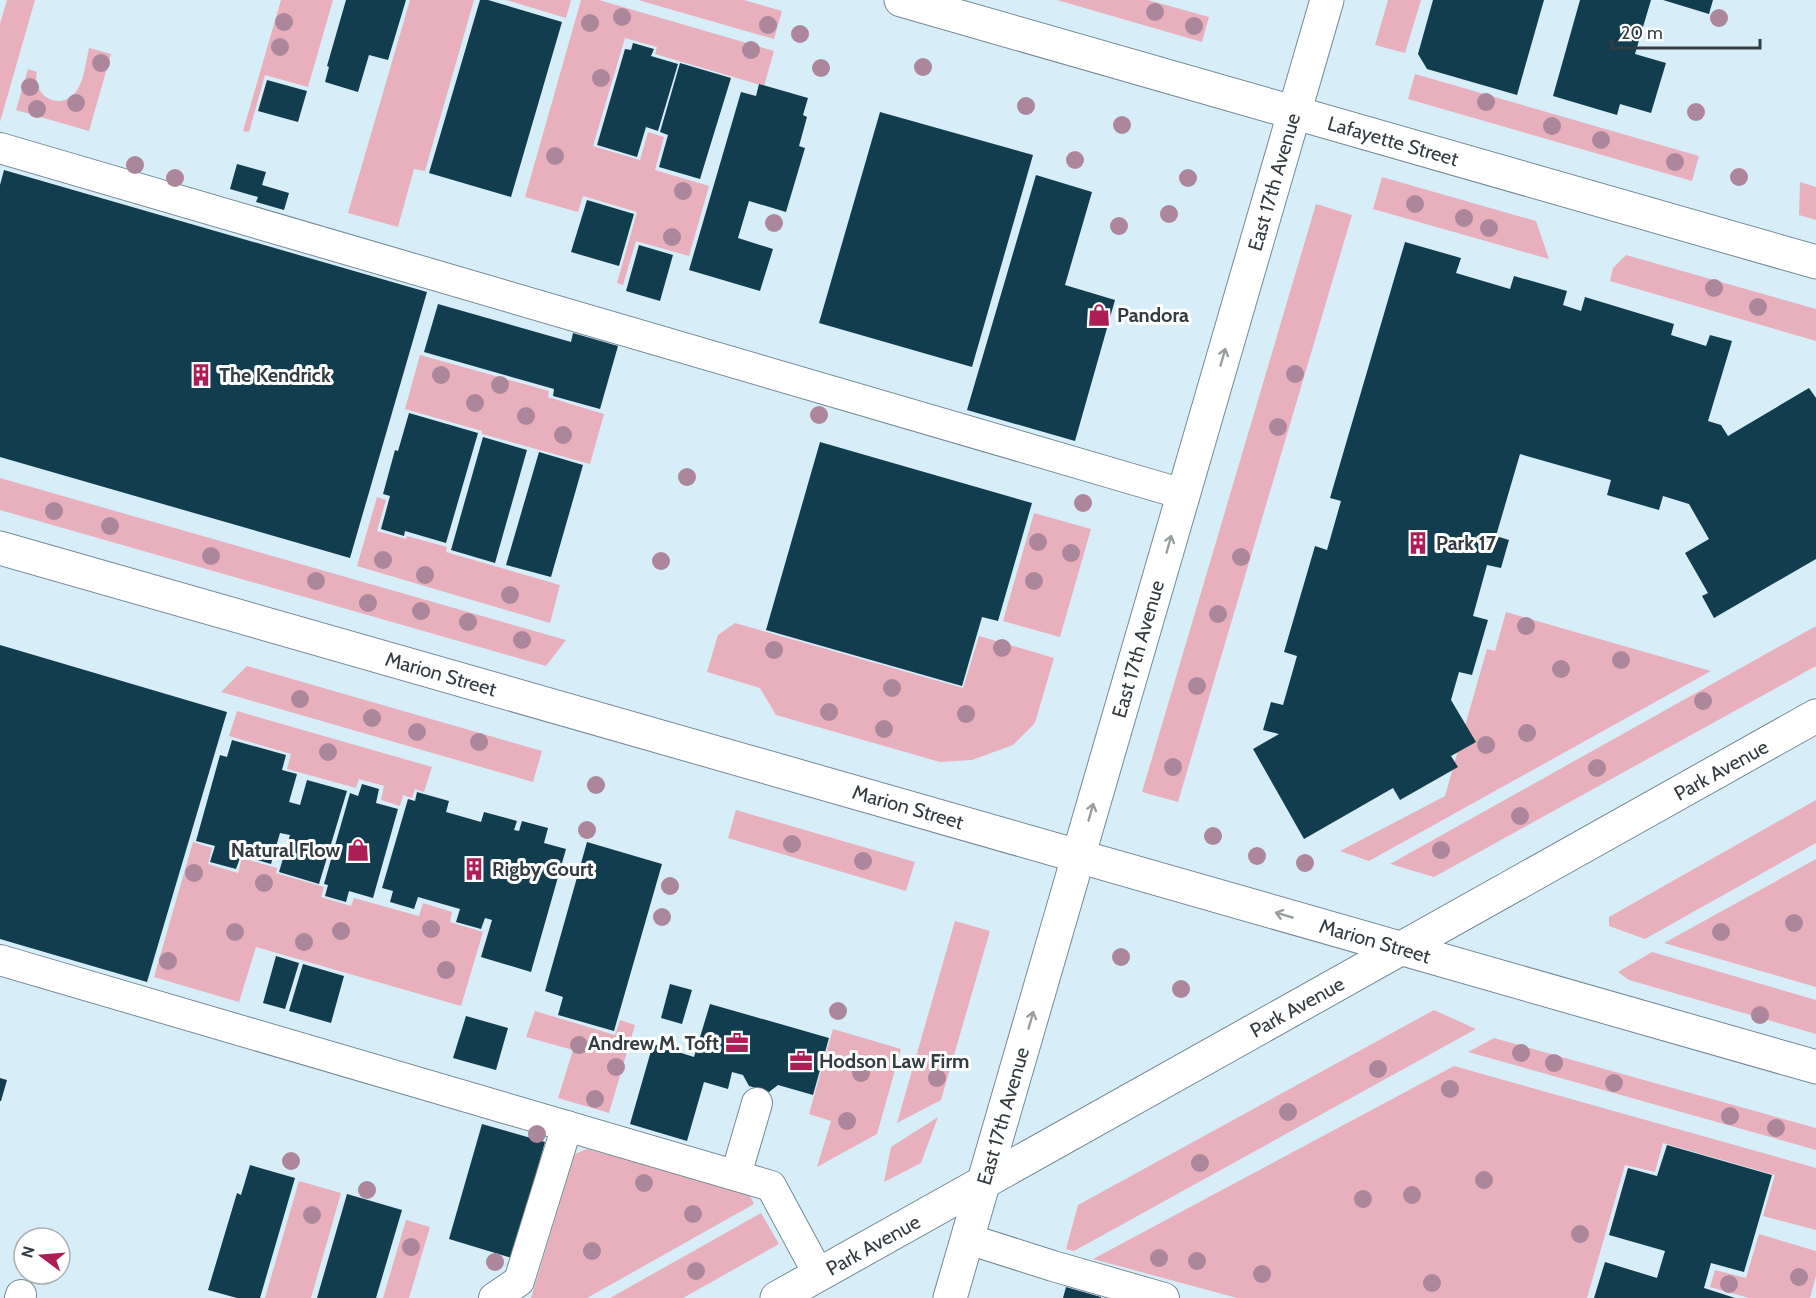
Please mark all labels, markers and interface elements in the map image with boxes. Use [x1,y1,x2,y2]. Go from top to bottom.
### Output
scale bar [1612,12,1760,50]
text: 20 m [1621,22,1663,44]
street label: East 17th Avenue [1243,110,1305,254]
street label: Lafayette Street [1325,111,1461,171]
shop icon: Pandora [1086,302,1112,328]
place label: Pandora [1117,303,1189,327]
one-way arrow [1218,348,1229,367]
building icon: The Kendrick [188,362,214,388]
place label: The Kendrick [219,363,331,387]
building icon: Park 17 [1405,530,1431,556]
place label: Park 17 [1436,531,1497,555]
one-way arrow [1164,535,1175,554]
street label: East 17th Avenue [1107,577,1169,721]
street label: Marion Street [383,647,500,701]
street label: Park Avenue [1670,734,1772,806]
street label: Marion Street [850,780,967,834]
one-way arrow [1086,803,1097,822]
shop icon: Natural Flow [345,837,371,863]
place label: Natural Flow [231,838,340,862]
building icon: Rigby Court [461,856,487,882]
place label: Rigby Court [492,857,594,881]
one-way arrow [1275,909,1294,920]
street label: Marion Street [1317,914,1434,968]
street label: Park Avenue [1246,971,1348,1043]
one-way arrow [1026,1011,1037,1030]
office icon: Andrew M. Toft [724,1030,750,1056]
place label: Andrew M. Toft [588,1031,719,1055]
street label: East 17th Avenue [972,1044,1034,1188]
office icon: Hodson Law Firm [788,1048,814,1074]
place label: Hodson Law Firm [819,1049,969,1073]
street label: Park Avenue [822,1209,924,1281]
north arrow [12,1226,72,1286]
text: N [17,1244,39,1260]

